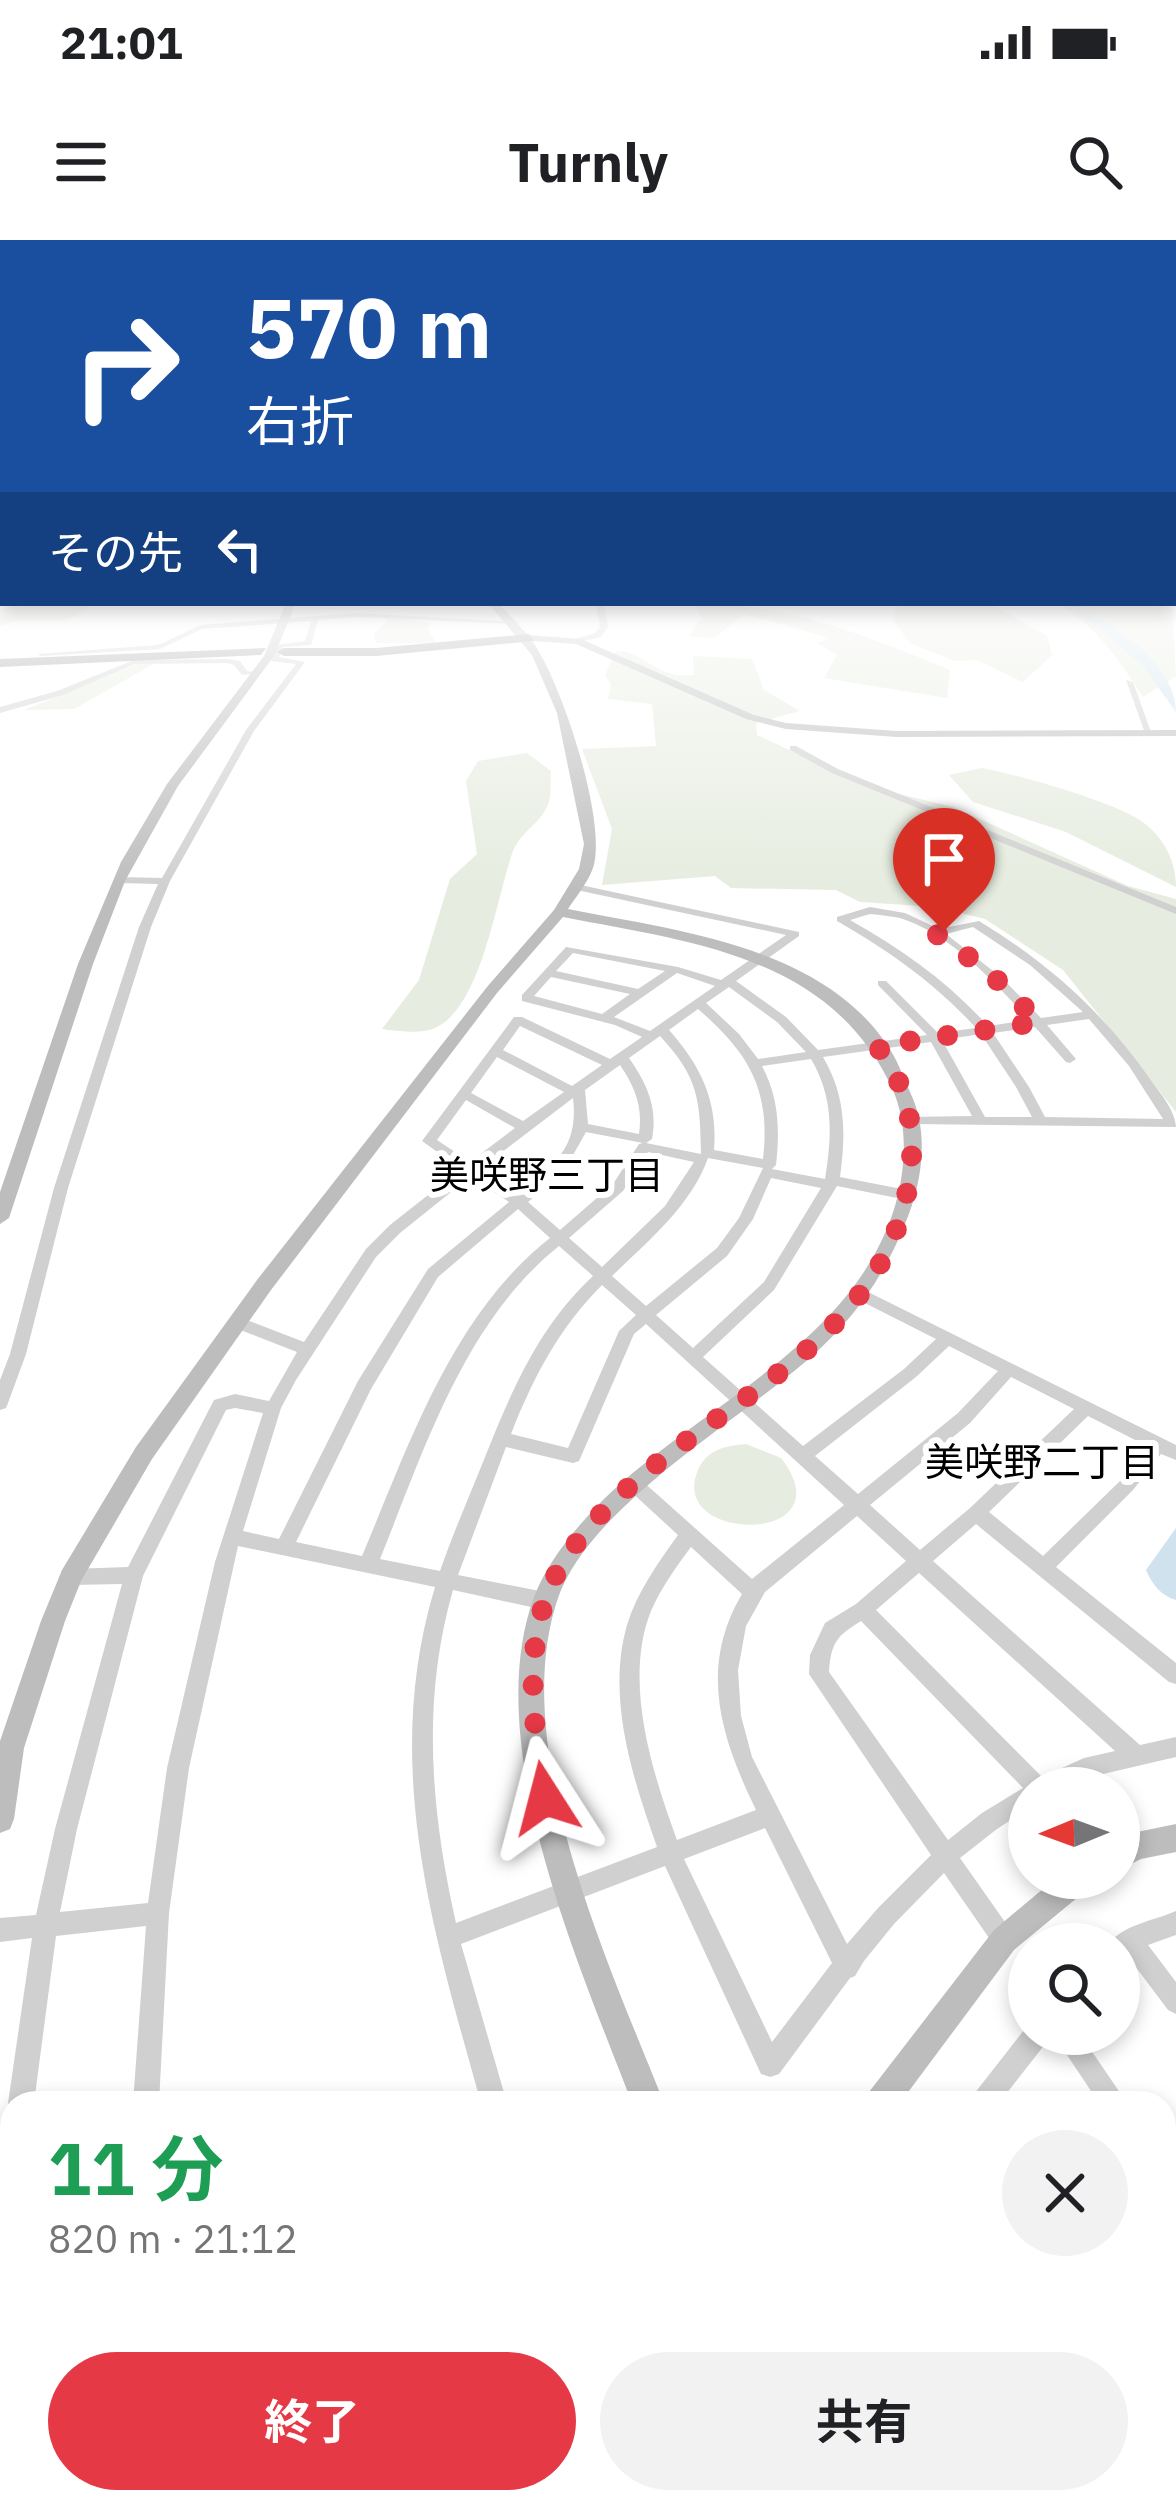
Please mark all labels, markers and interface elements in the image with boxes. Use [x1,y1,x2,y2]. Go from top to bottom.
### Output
text: 21:01 [60,13,183,71]
text: Turnly [508,127,668,197]
icon: menu [48,129,114,195]
icon: search [1062,129,1128,195]
text: 570 m [246,272,492,381]
icon: right [48,288,204,444]
text: 右折 [246,386,354,456]
icon: left [207,516,273,582]
text: その先 [48,523,183,581]
pin [893,808,995,931]
icon: arrive [911,826,977,892]
district label: 美咲野三丁目 [430,1149,664,1200]
district label: 美咲野二丁目 [925,1436,1159,1487]
position arrow [482,1735,608,1861]
north arrow [1008,1767,1140,1899]
map controls [1008,1767,1140,2055]
button: search [1008,1923,1140,2055]
text: 11 分 [48,2121,223,2215]
button: close [1002,2130,1128,2256]
text: 820 m · 21:12 [48,2213,298,2264]
button: 終了 [48,2352,576,2490]
button: 共有 [600,2352,1128,2490]

